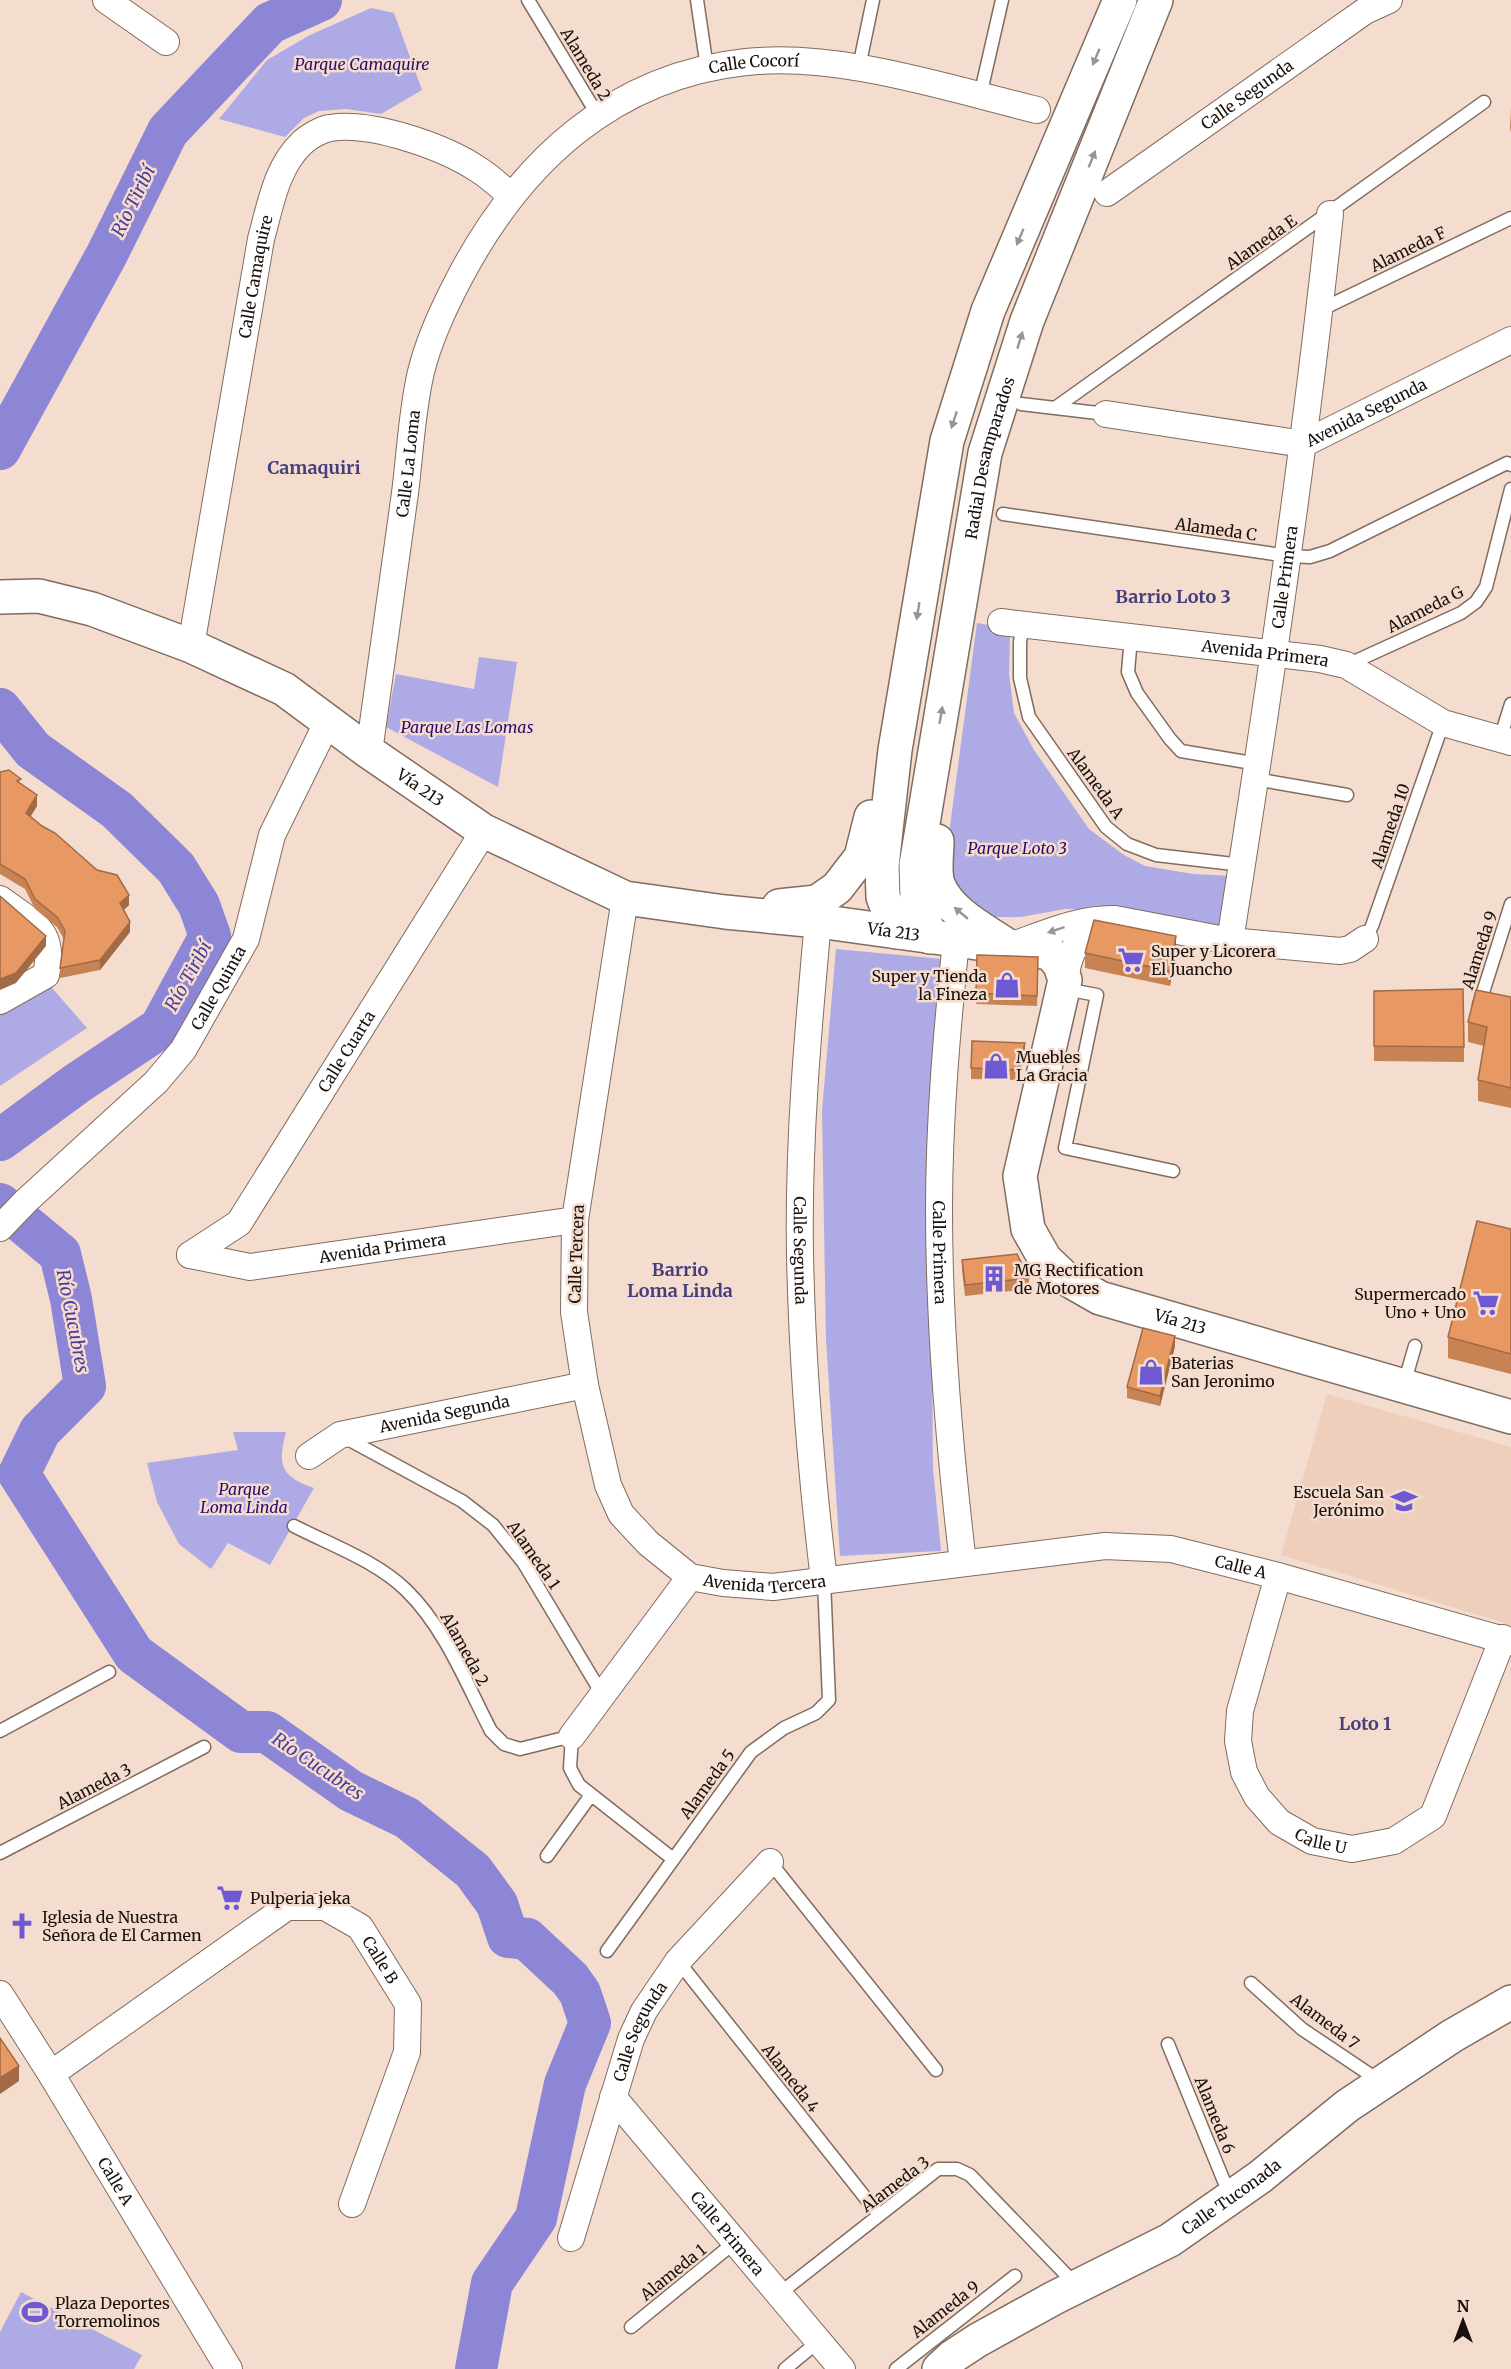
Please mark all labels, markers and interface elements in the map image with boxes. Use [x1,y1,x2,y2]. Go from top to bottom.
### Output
street label: Alameda 2 [556,23,615,104]
one-way arrow [1091,48,1100,66]
street label: Calle Cocorí [707,50,801,78]
park label: Parque Camaquire [295,54,429,74]
street label: Calle Segunda [1197,55,1297,134]
one-way arrow [1087,150,1097,168]
water label: Río Tiribí [106,160,161,240]
street label: Alameda E [1221,210,1301,274]
street label: Calle Camaquire [234,213,277,340]
street label: Alameda F [1366,222,1449,276]
one-way arrow [1015,228,1025,246]
one-way arrow [1016,331,1026,349]
street label: Radial Desamparados [961,374,1019,541]
street label: Avenida Segunda [1302,374,1430,451]
street label: Calle La Loma [392,408,424,519]
one-way arrow [948,411,958,429]
district label: Camaquiri [267,456,361,479]
street label: Alameda C [1173,513,1258,545]
street label: Calle Primera [1267,524,1302,630]
street label: Alameda G [1382,581,1467,637]
district label: Barrio Loto 3 [1115,585,1231,608]
one-way arrow [914,602,923,621]
street label: Avenida Primera [1200,635,1331,671]
one-way arrow [937,706,946,725]
park label: Parque Las Lomas [401,717,534,737]
street label: Alameda A [1063,743,1129,823]
street label: Vía 213 [392,764,448,811]
street label: Alameda 10 [1366,781,1414,872]
park label: Parque Loto 3 [967,838,1067,858]
one-way arrow [954,907,969,920]
street label: Alameda 9 [1457,908,1501,993]
street label: Vía 213 [865,918,921,945]
one-way arrow [1047,926,1065,936]
water label: Río Tiribí [160,936,217,1015]
place label: Super y Licorera El Juancho [1151,941,1276,979]
street label: Calle Quinta [186,942,250,1034]
supermarket icon: Super y Licorera El Juancho [1116,945,1146,975]
place label: Super y Tienda la Fineza [872,966,987,1004]
shop icon: Super y Tienda la Fineza [992,970,1022,1000]
street label: Calle Cuarta [313,1006,380,1096]
place label: Muebles La Gracia [1016,1047,1088,1085]
shop icon: Muebles La Gracia [981,1051,1011,1081]
street label: Calle Segunda [790,1196,811,1305]
street label: Calle Primera [929,1200,951,1305]
street label: Calle Tercera [564,1204,588,1304]
street label: Avenida Primera [317,1229,448,1267]
district label: Barrio Loma Linda [627,1258,733,1302]
place label: MG Rectification de Motores [1014,1260,1144,1298]
building icon: MG Rectification de Motores [979,1264,1009,1294]
water label: Río Cucubres [52,1267,94,1375]
place label: Supermercado Uno + Uno [1354,1284,1466,1322]
supermarket icon: Supermercado Uno + Uno [1471,1288,1501,1318]
street label: Vía 213 [1151,1304,1209,1338]
place label: Baterias San Jeronimo [1171,1353,1275,1391]
shop icon: Baterias San Jeronimo [1136,1357,1166,1387]
street label: Avenida Segunda [377,1391,512,1437]
park label: Parque Loma Linda [200,1479,288,1517]
place label: Escuela San Jerónimo [1293,1482,1384,1520]
school or university icon: Escuela San Jerónimo [1389,1486,1419,1516]
street label: Alameda 1 [503,1516,565,1593]
street label: Calle A [1213,1550,1269,1583]
street label: Avenida Tercera [701,1569,827,1597]
street label: Alameda 2 [436,1608,493,1689]
district label: Loto 1 [1339,1712,1391,1735]
water label: Río Cucubres [268,1727,368,1805]
street label: Alameda 5 [675,1745,739,1823]
street label: Alameda 3 [53,1759,135,1814]
street label: Calle U [1291,1823,1349,1858]
supermarket icon: Pulperia jeka [215,1883,245,1913]
place label: Pulperia jeka [250,1888,351,1908]
place label: Iglesia de Nuestra Señora de El Carmen [42,1907,202,1945]
church icon: Iglesia de Nuestra Señora de El Carmen [7,1911,37,1941]
street label: Calle B [358,1932,403,1987]
street label: Calle Segunda [609,1977,671,2084]
street label: Alameda 7 [1286,1988,1363,2053]
street label: Alameda 4 [757,2039,824,2116]
street label: Alameda 6 [1190,2073,1240,2157]
street label: Alameda 3 [856,2152,933,2217]
street label: Calle A [93,2153,138,2209]
street label: Calle Tuconada [1177,2154,1285,2239]
street label: Calle Primera [687,2187,769,2280]
street label: Alameda 1 [635,2239,710,2305]
street label: Alameda 9 [906,2276,983,2343]
north arrow [1433,2291,1493,2351]
place label: Plaza Deportes Torremolinos [55,2293,170,2331]
text: N [1457,2296,1470,2316]
sports icon: Plaza Deportes Torremolinos [20,2297,50,2327]

